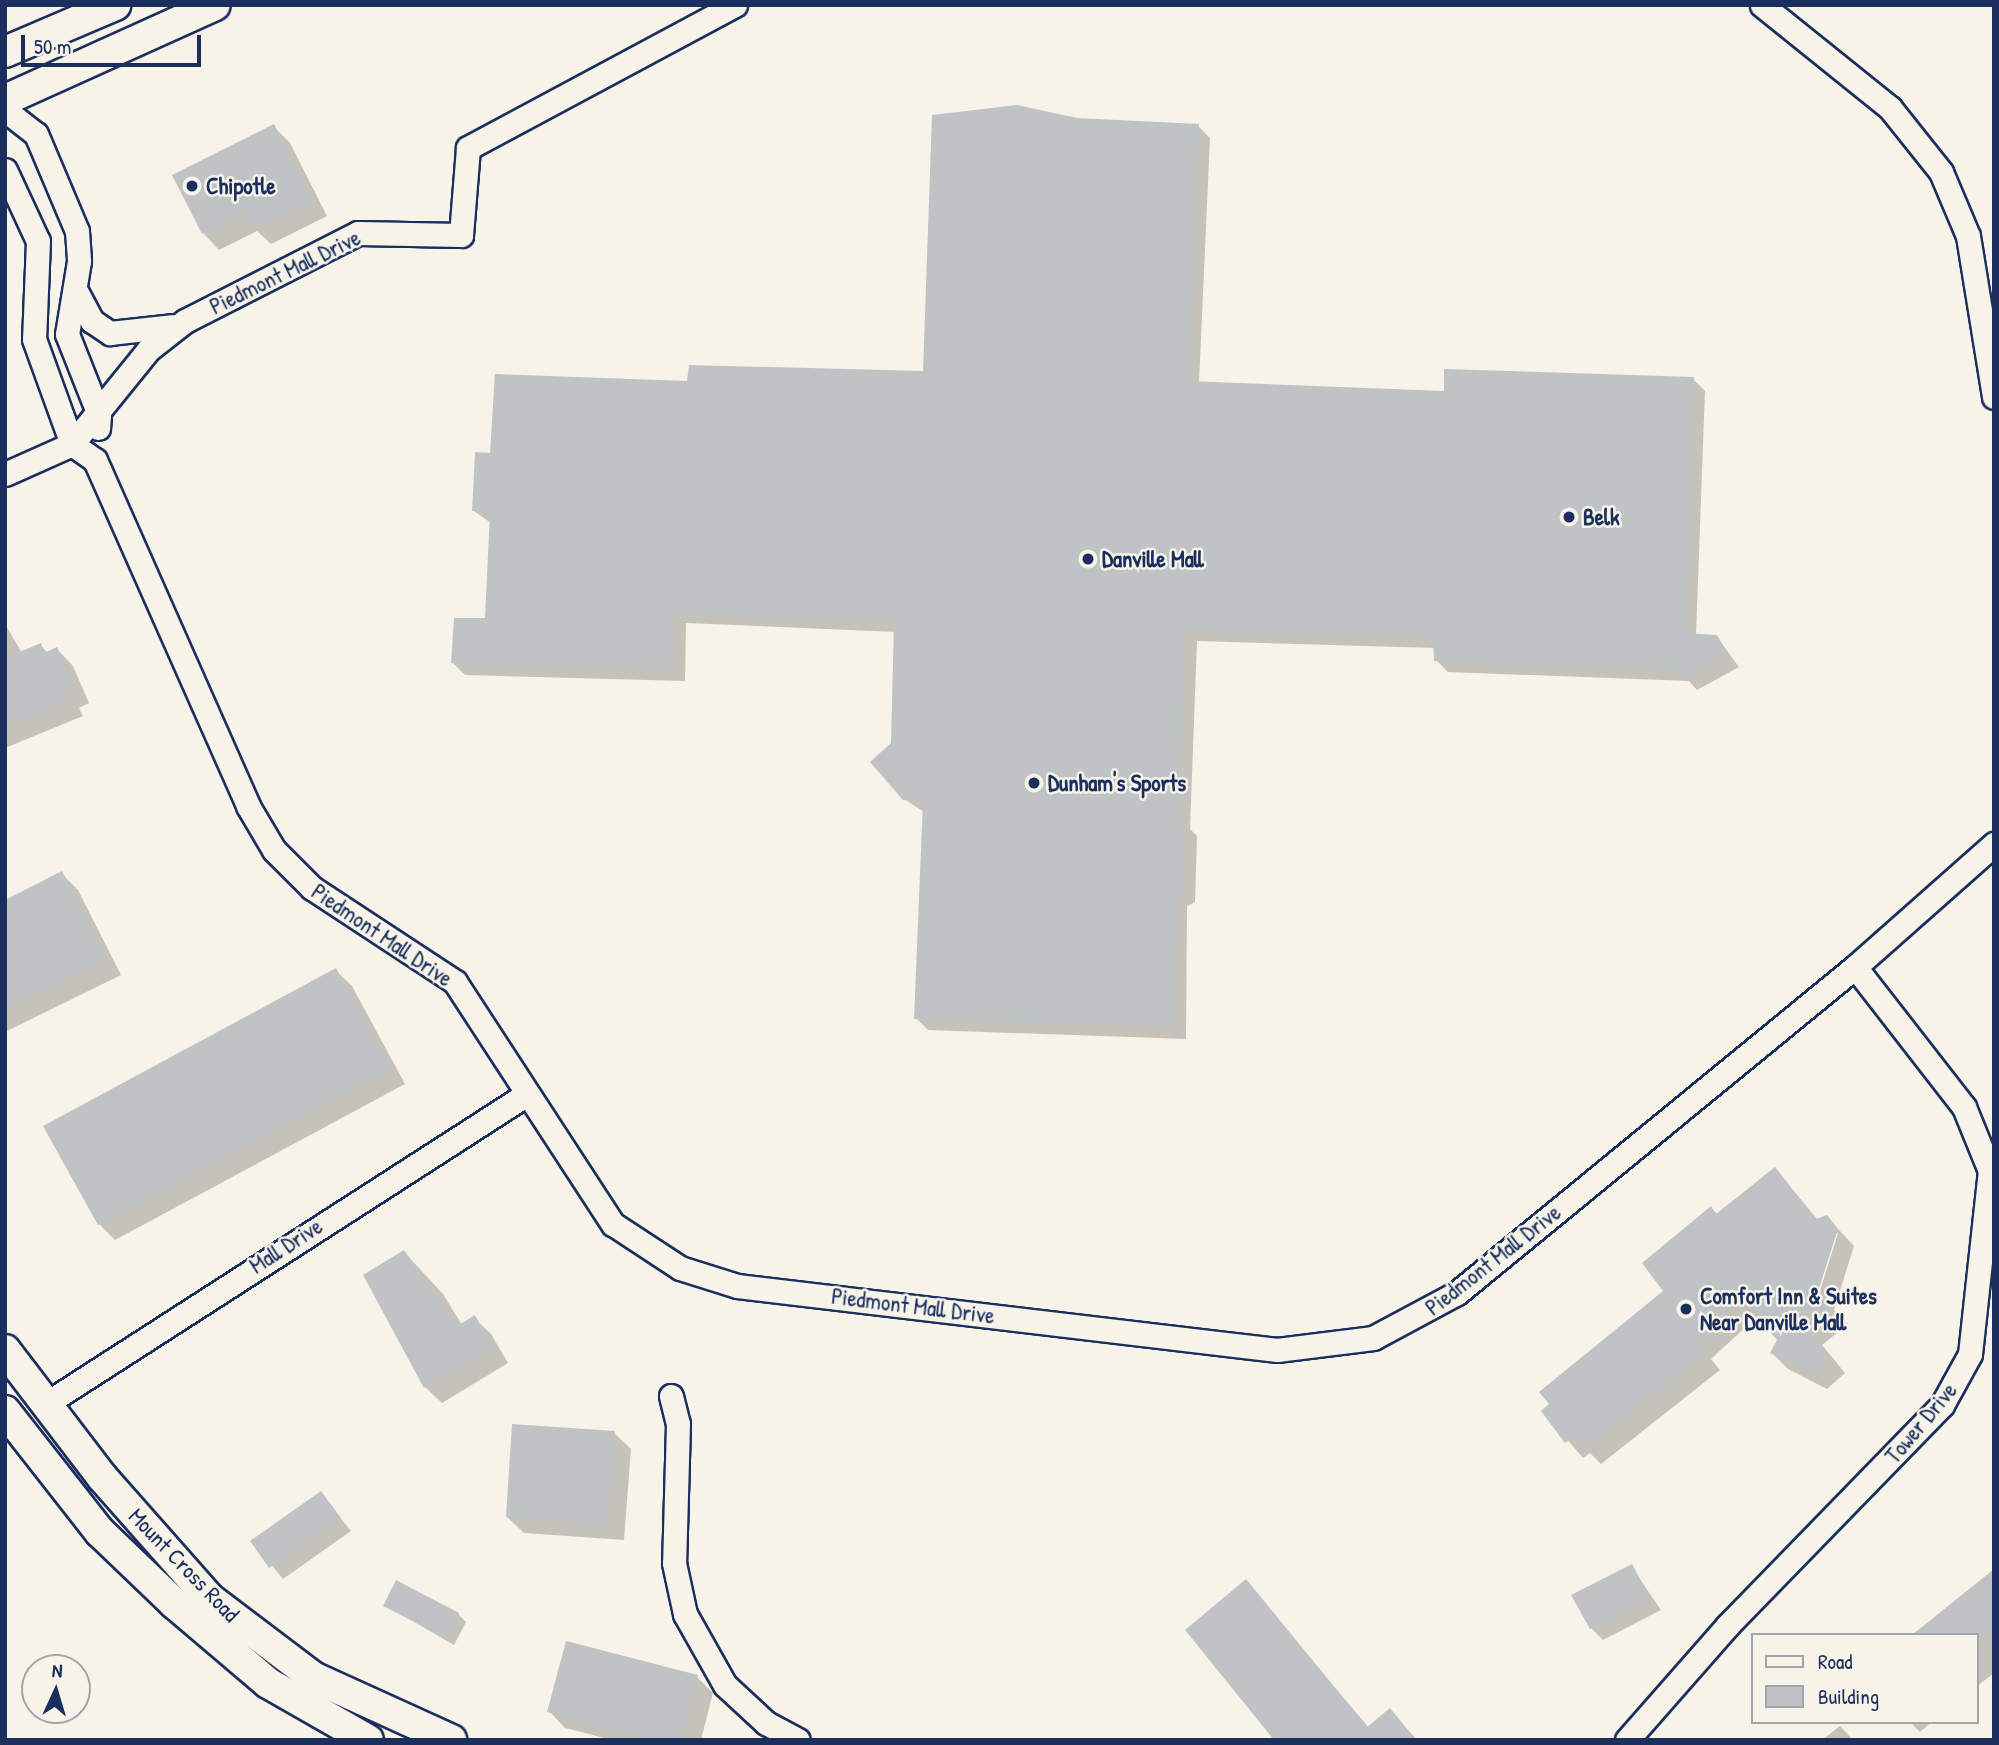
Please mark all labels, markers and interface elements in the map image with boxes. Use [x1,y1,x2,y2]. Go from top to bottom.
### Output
scale bar [24,21,205,65]
text: 50 m [34,32,71,61]
place label: Chipotle [206,172,276,200]
marker: Chipotle [184,178,200,194]
street label: Piedmont Mall Drive [205,224,365,320]
place label: Belk [1583,503,1619,531]
marker: Belk [1561,509,1577,525]
place label: Danville Mall [1102,545,1204,573]
marker: Danville Mall [1080,551,1096,567]
place label: Dunham's Sports [1048,769,1186,797]
marker: Dunham's Sports [1026,775,1042,791]
street label: Piedmont Mall Drive [306,878,458,992]
street label: Piedmont Mall Drive [1420,1199,1566,1321]
street label: Mall Drive [244,1212,328,1280]
street label: Piedmont Mall Drive [830,1282,996,1330]
place label: Comfort Inn & Suites Near Danville Mall [1700,1282,1877,1336]
marker: Comfort Inn & Suites Near Danville Mall [1678,1301,1694,1317]
street label: Tower Drive [1879,1377,1963,1469]
street label: Mount Cross Road [123,1502,245,1628]
legend [1750,1633,1978,1724]
text: Road [1818,1647,1852,1676]
north arrow [21,1654,91,1724]
text: N [51,1657,63,1683]
text: Building [1818,1682,1879,1711]

